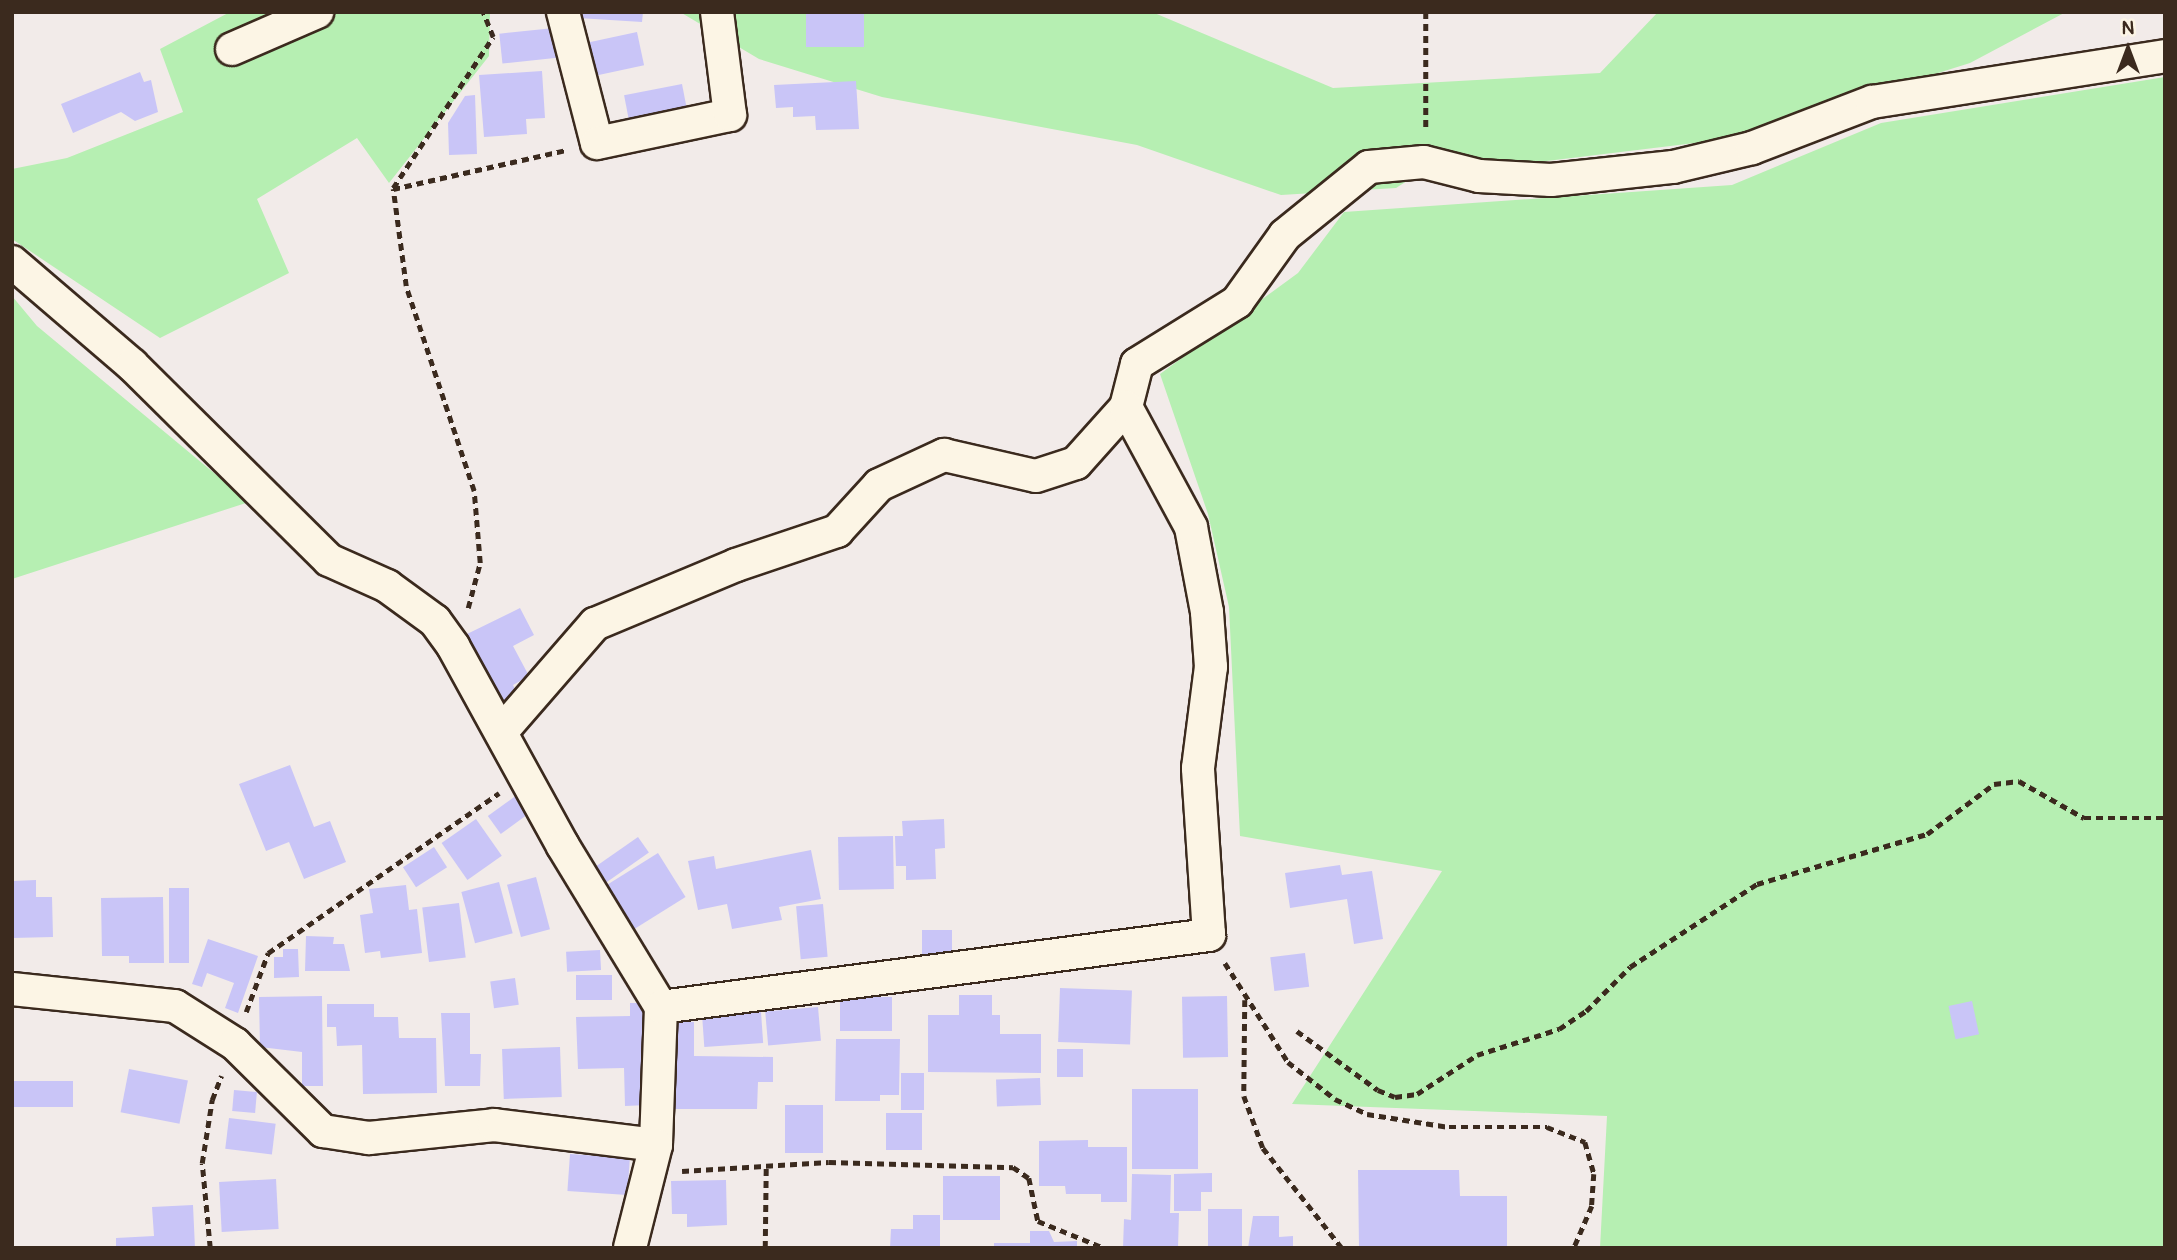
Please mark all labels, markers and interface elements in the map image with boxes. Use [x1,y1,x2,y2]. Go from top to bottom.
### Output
north arrow [2093,14,2163,84]
text: N [2122,16,2134,40]

